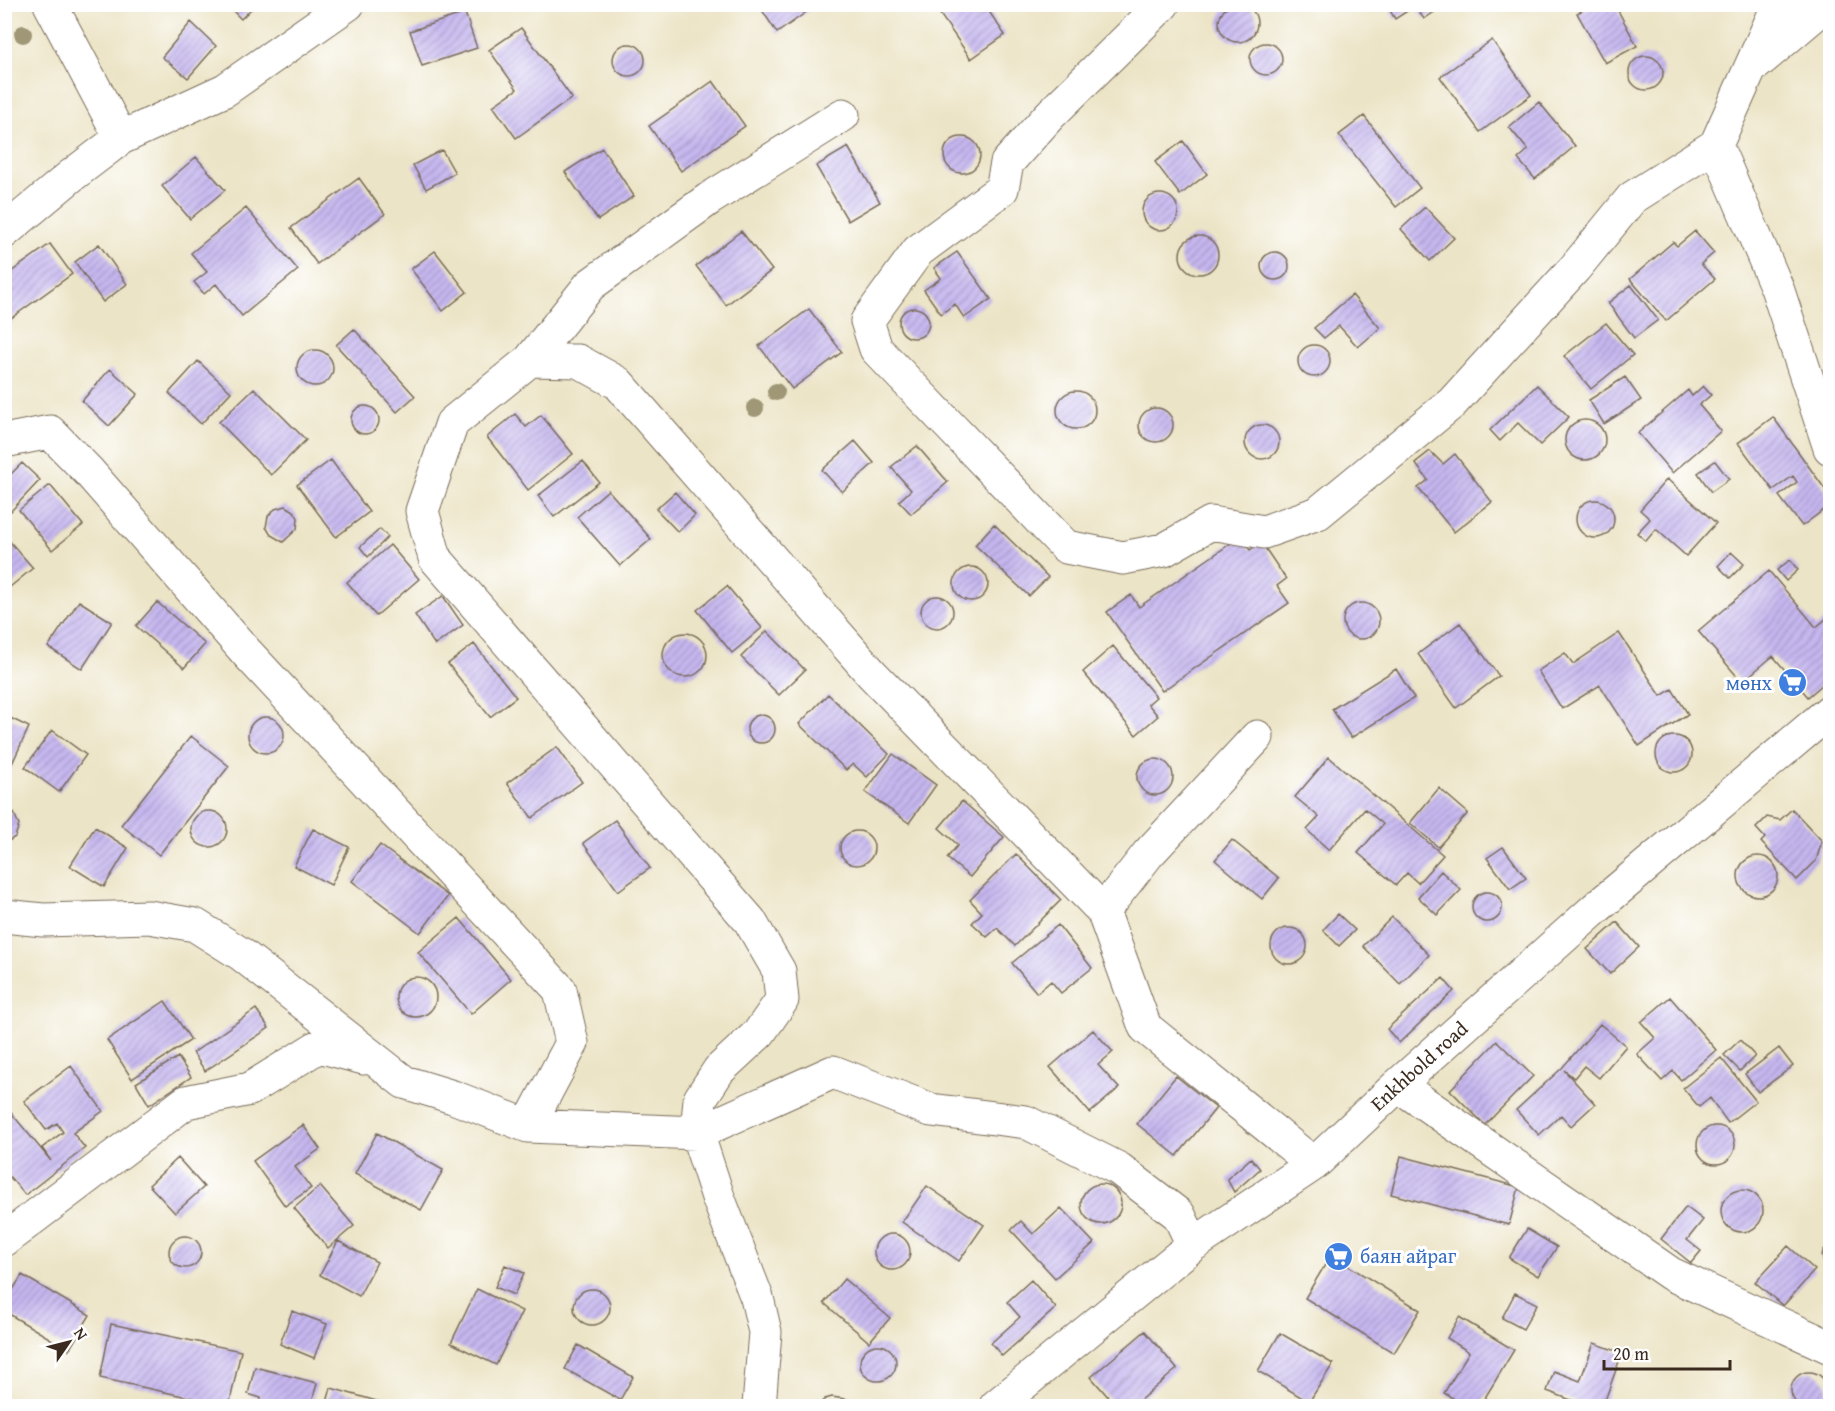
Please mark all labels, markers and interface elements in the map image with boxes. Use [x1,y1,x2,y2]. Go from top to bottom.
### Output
supermarket icon: мөнх [1777,667,1809,699]
place label: мөнх [1726,668,1773,697]
street label: Enkhbold road [1364,1014,1474,1117]
supermarket icon: баян айраг [1323,1240,1355,1272]
place label: баян айраг [1360,1241,1457,1270]
north arrow [39,1312,99,1372]
text: N [68,1322,94,1345]
scale bar [1604,1333,1730,1371]
text: 20 m [1613,1340,1649,1367]

